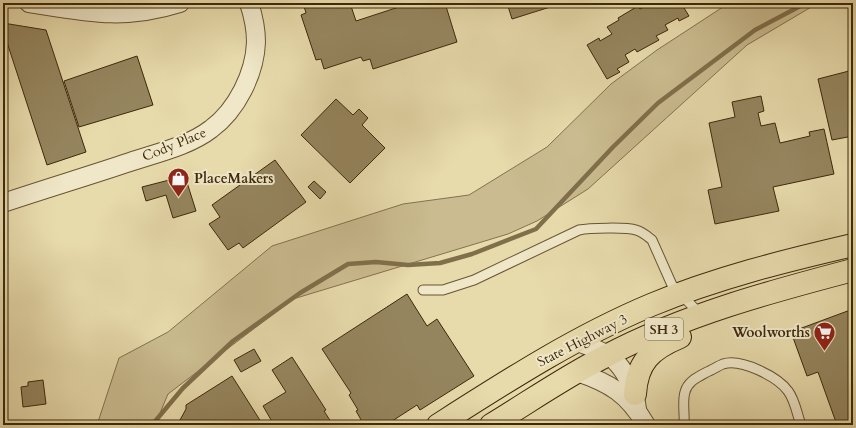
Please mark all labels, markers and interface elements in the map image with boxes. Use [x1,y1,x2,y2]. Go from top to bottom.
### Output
street label: Cody Place [139,123,209,166]
shop icon: PlaceMakers [166,165,192,198]
place label: PlaceMakers [194,169,273,188]
street label: State Highway 3 [534,310,631,371]
road number: SH 3 [645,318,683,340]
supermarket icon: Woolworths [812,319,838,352]
place label: Woolworths [731,323,810,342]

